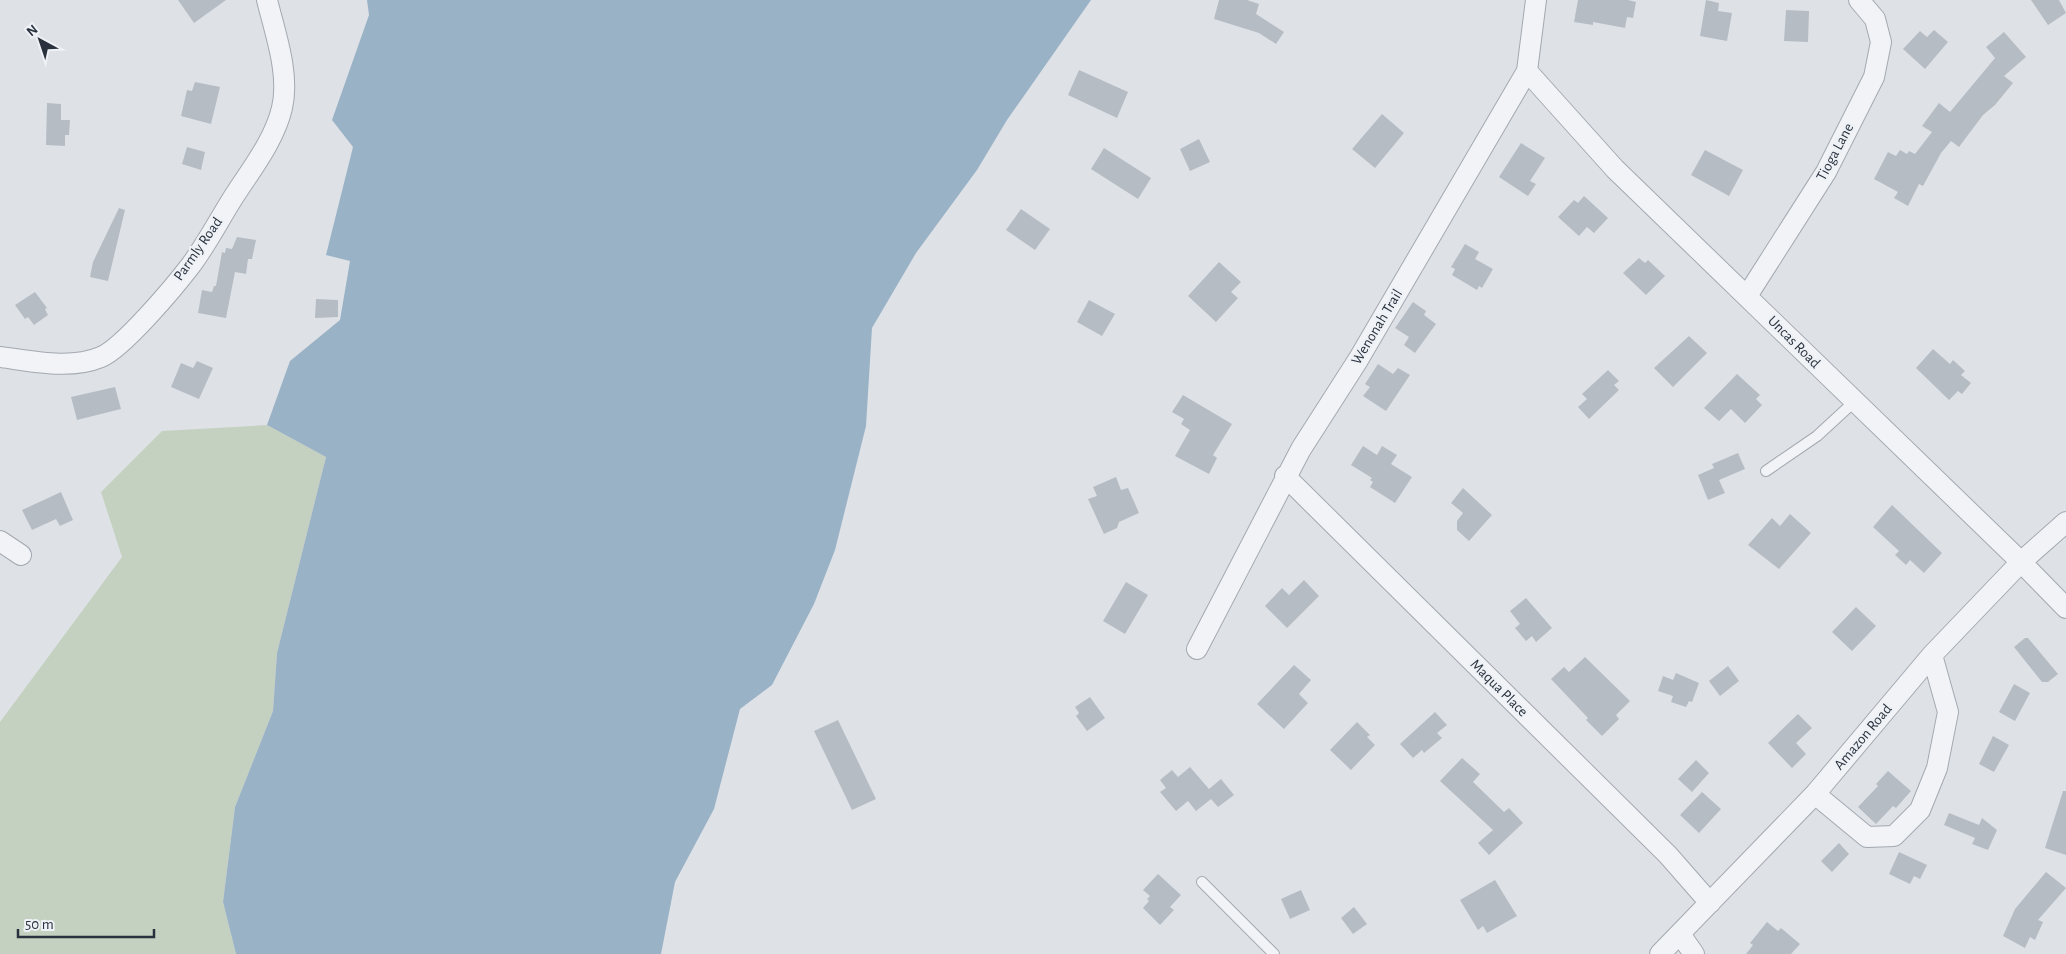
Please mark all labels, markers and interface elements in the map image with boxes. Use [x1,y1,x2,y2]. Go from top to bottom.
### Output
north arrow [15,15,65,65]
text: N [24,22,41,39]
street label: Tioga Lane [1814,121,1856,183]
street label: Parmly Road [171,214,225,283]
street label: Wenonah Trail [1349,287,1405,367]
street label: Uncas Road [1765,313,1823,371]
street label: Maqua Place [1467,656,1531,720]
street label: Amazon Road [1831,701,1895,773]
scale bar [18,906,154,938]
text: 50 m [25,917,54,932]

